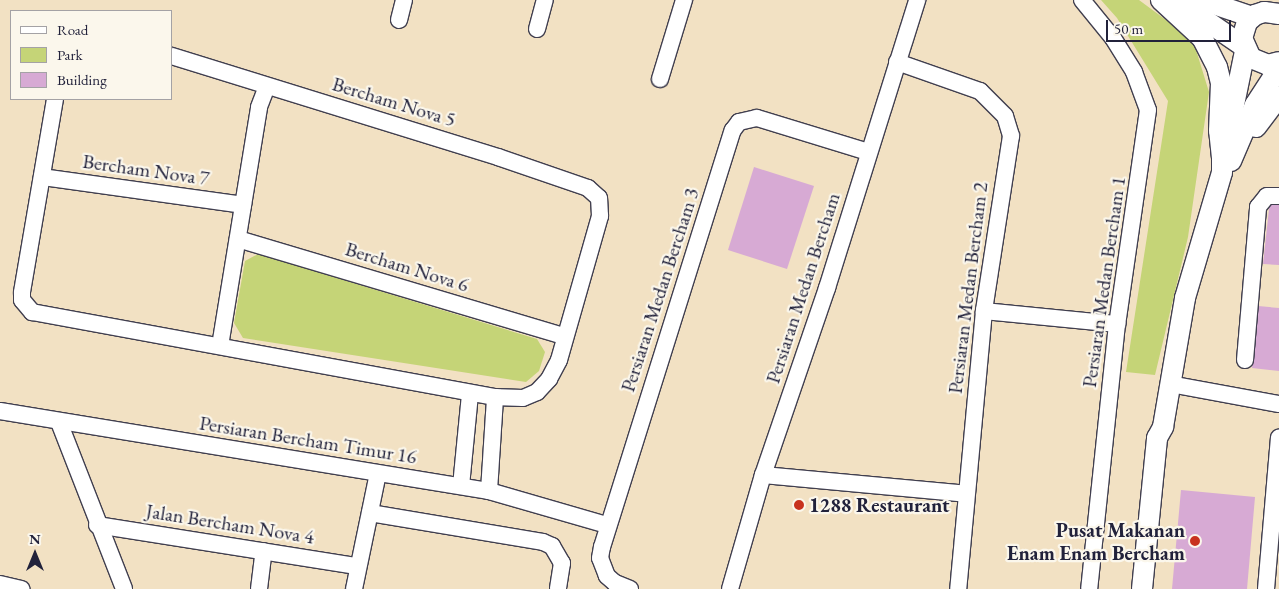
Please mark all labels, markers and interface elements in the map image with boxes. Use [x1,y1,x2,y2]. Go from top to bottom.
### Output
legend [10,10,172,100]
scale bar [1109,10,1234,42]
text: 50 m [1114,19,1143,38]
text: Road [57,20,88,39]
text: Park [57,45,83,64]
text: Building [57,70,107,89]
street label: Bercham Nova 5 [329,72,459,132]
street label: Bercham Nova 7 [81,149,211,191]
street label: Persiaran Medan Bercham 1 [1077,175,1131,389]
street label: Persiaran Medan Bercham 2 [943,181,993,395]
street label: Persiaran Medan Bercham 3 [616,185,704,395]
street label: Persiaran Medan Bercham [761,190,845,386]
street label: Bercham Nova 6 [342,237,472,297]
street label: Persiaran Bercham Timur 16 [198,411,418,469]
place label: 1288 Restaurant [809,493,950,517]
street label: Jalan Bercham Nova 4 [144,499,316,549]
marker: 1288 Restaurant [793,499,805,511]
place label: Pusat Makanan Enam Enam Bercham [1007,518,1185,565]
north arrow [10,529,60,579]
text: N [29,530,41,548]
marker: Pusat Makanan Enam Enam Bercham [1189,535,1201,547]

